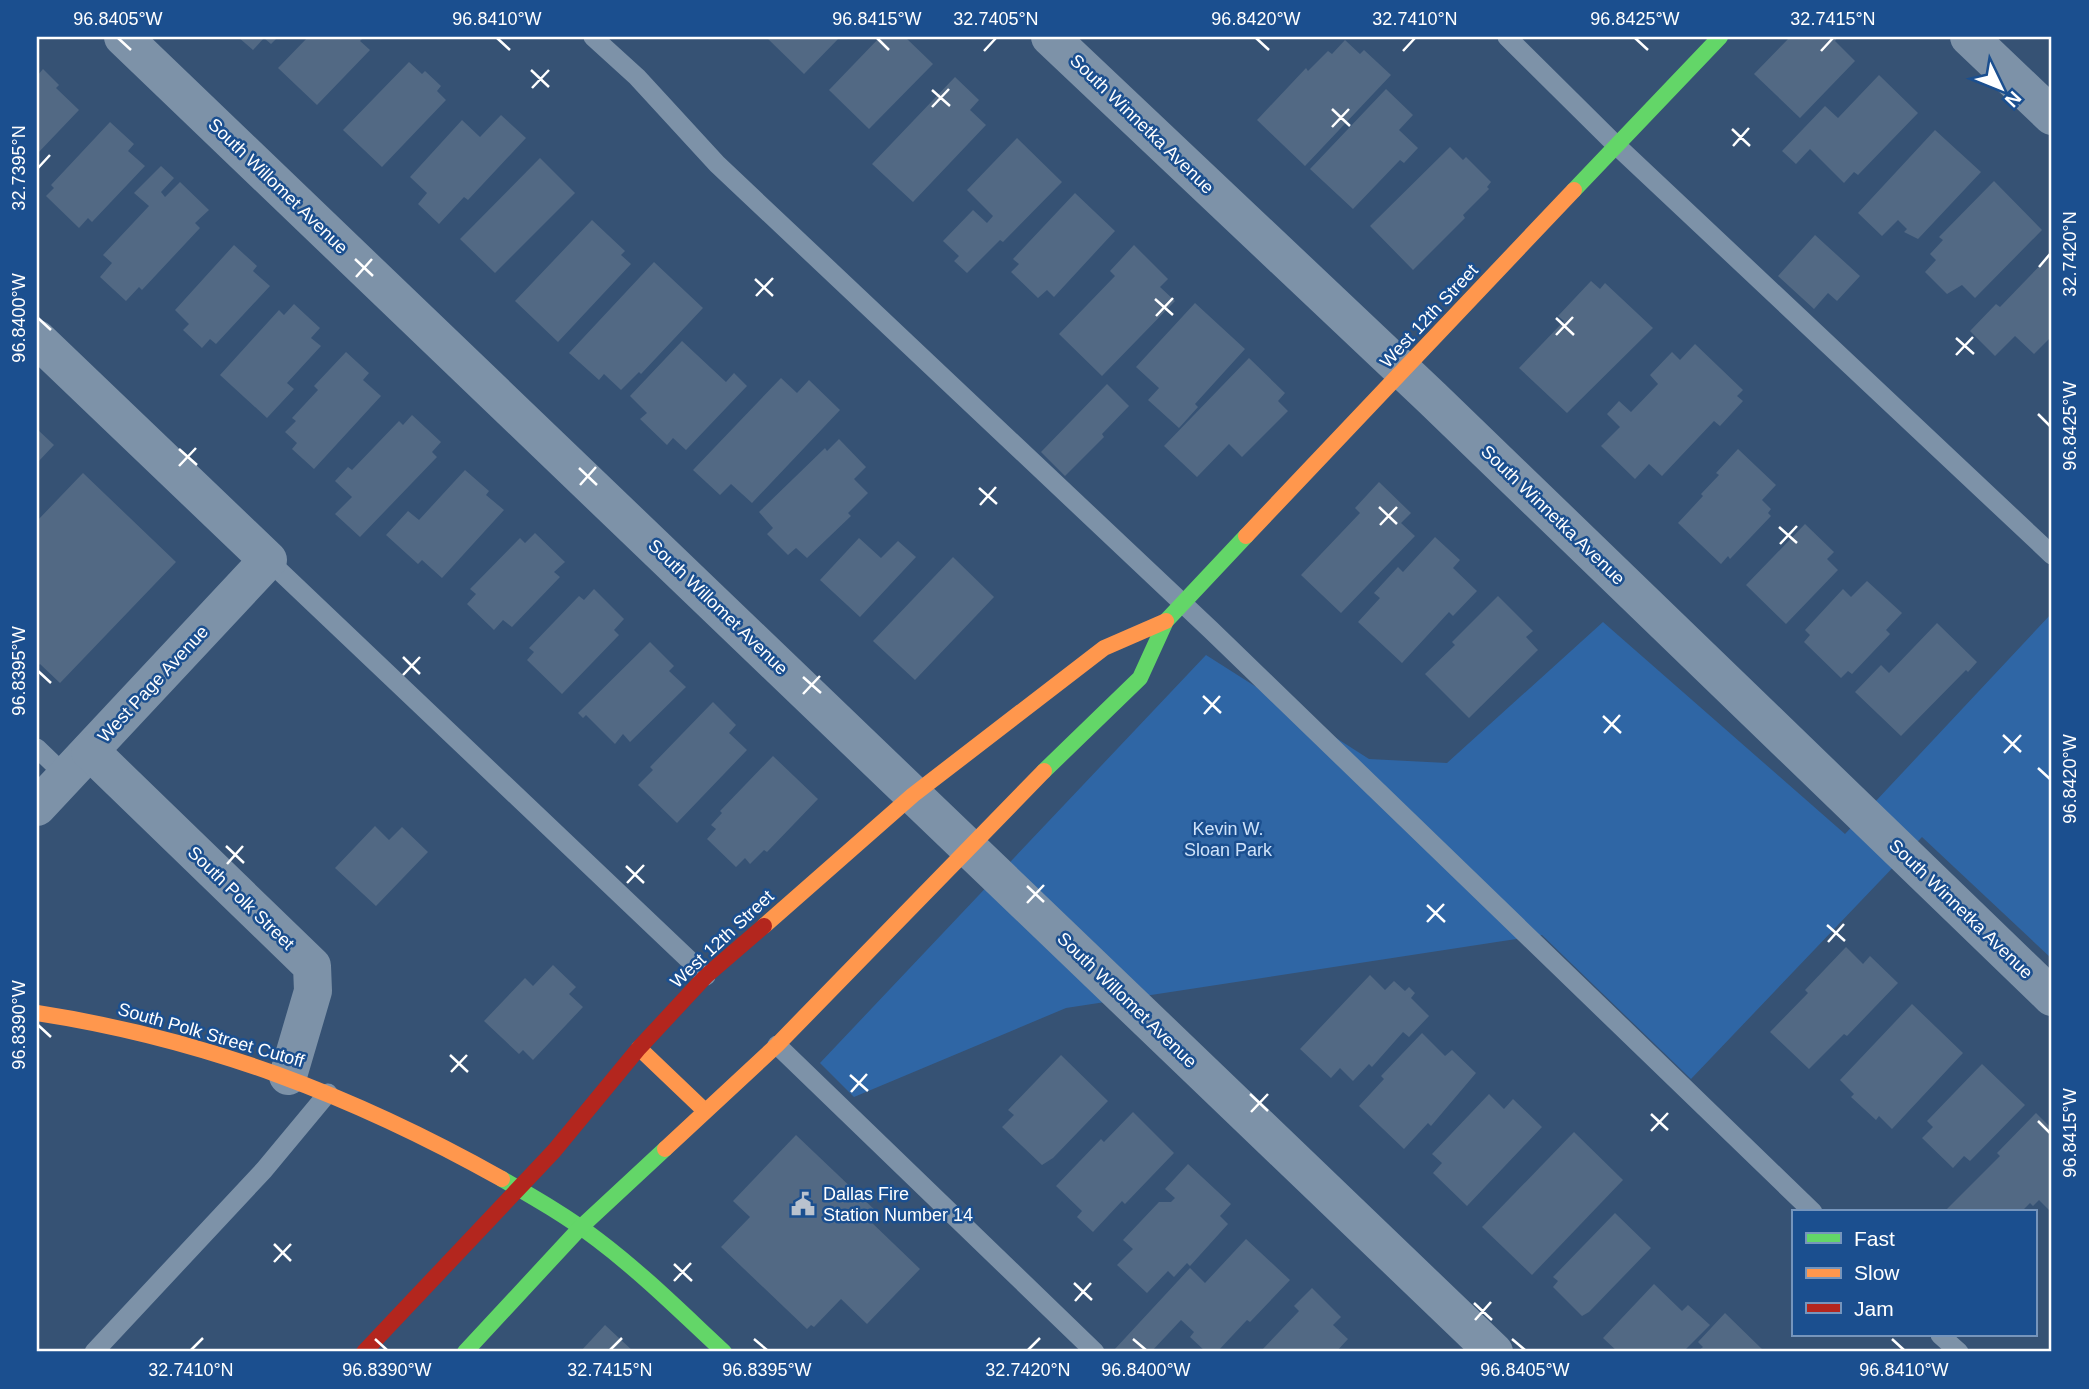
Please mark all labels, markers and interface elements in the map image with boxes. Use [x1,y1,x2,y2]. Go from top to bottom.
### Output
text: 96.8405°W [73,9,163,29]
text: 96.8410°W [452,9,542,29]
text: 96.8415°W [832,9,922,29]
text: 32.7405°N [953,9,1039,29]
text: 96.8420°W [1211,9,1301,29]
text: 32.7410°N [1372,9,1458,29]
text: 96.8425°W [1590,9,1680,29]
text: 32.7415°N [1790,9,1876,29]
street label: South Winnetka Avenue [1066,50,1218,198]
north arrow [1966,52,2036,122]
text: N [2001,87,2025,111]
street label: South Willomet Avenue [204,114,352,258]
text: 32.7395°N [9,125,29,211]
text: 32.7420°N [2060,211,2080,297]
street label: West 12th Street [1376,260,1482,372]
text: 96.8400°W [9,273,29,363]
text: 96.8425°W [2060,381,2080,471]
street label: South Winnetka Avenue [1477,441,1629,589]
street label: South Willomet Avenue [644,535,792,679]
street label: West Page Avenue [94,621,212,747]
text: 96.8395°W [9,626,29,716]
text: 96.8420°W [2060,734,2080,824]
park label: Kevin W. Sloan Park [1184,819,1273,860]
street label: South Winnetka Avenue [1885,835,2037,983]
street label: South Polk Street [184,842,298,954]
street label: West 12th Street [666,886,778,992]
street label: South Willomet Avenue [1053,928,1201,1072]
text: 96.8390°W [9,980,29,1070]
street label: South Polk Street Cutoff [116,999,307,1071]
text: 96.8415°W [2060,1088,2080,1178]
place label: Dallas Fire Station Number 14 [823,1184,973,1225]
public building icon: Dallas Fire Station Number 14 [789,1190,817,1218]
legend [1792,1210,2036,1336]
text: Fast [1854,1227,1895,1250]
text: Slow [1854,1261,1900,1284]
text: Jam [1854,1297,1894,1320]
text: 32.7410°N [148,1360,234,1380]
text: 96.8390°W [342,1360,432,1380]
text: 32.7415°N [567,1360,653,1380]
text: 96.8395°W [722,1360,812,1380]
text: 32.7420°N [985,1360,1071,1380]
text: 96.8400°W [1101,1360,1191,1380]
text: 96.8405°W [1480,1360,1570,1380]
text: 96.8410°W [1859,1360,1949,1380]

